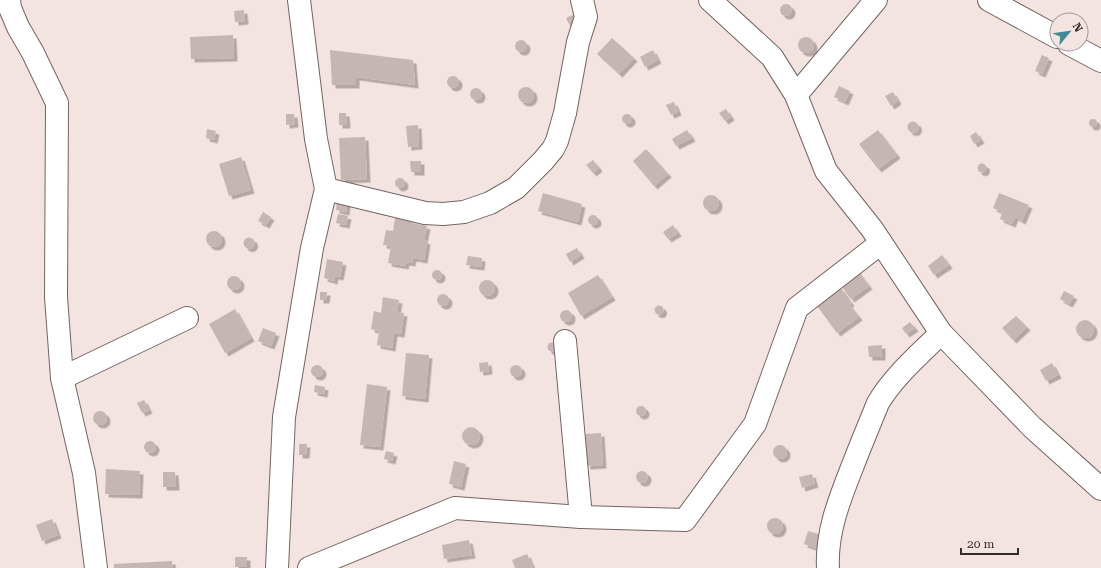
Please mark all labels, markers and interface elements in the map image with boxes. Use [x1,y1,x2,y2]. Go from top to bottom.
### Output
north arrow [1049,12,1089,52]
text: N [1070,21,1085,35]
scale bar [961,530,1018,556]
text: 20 m [967,537,994,551]

